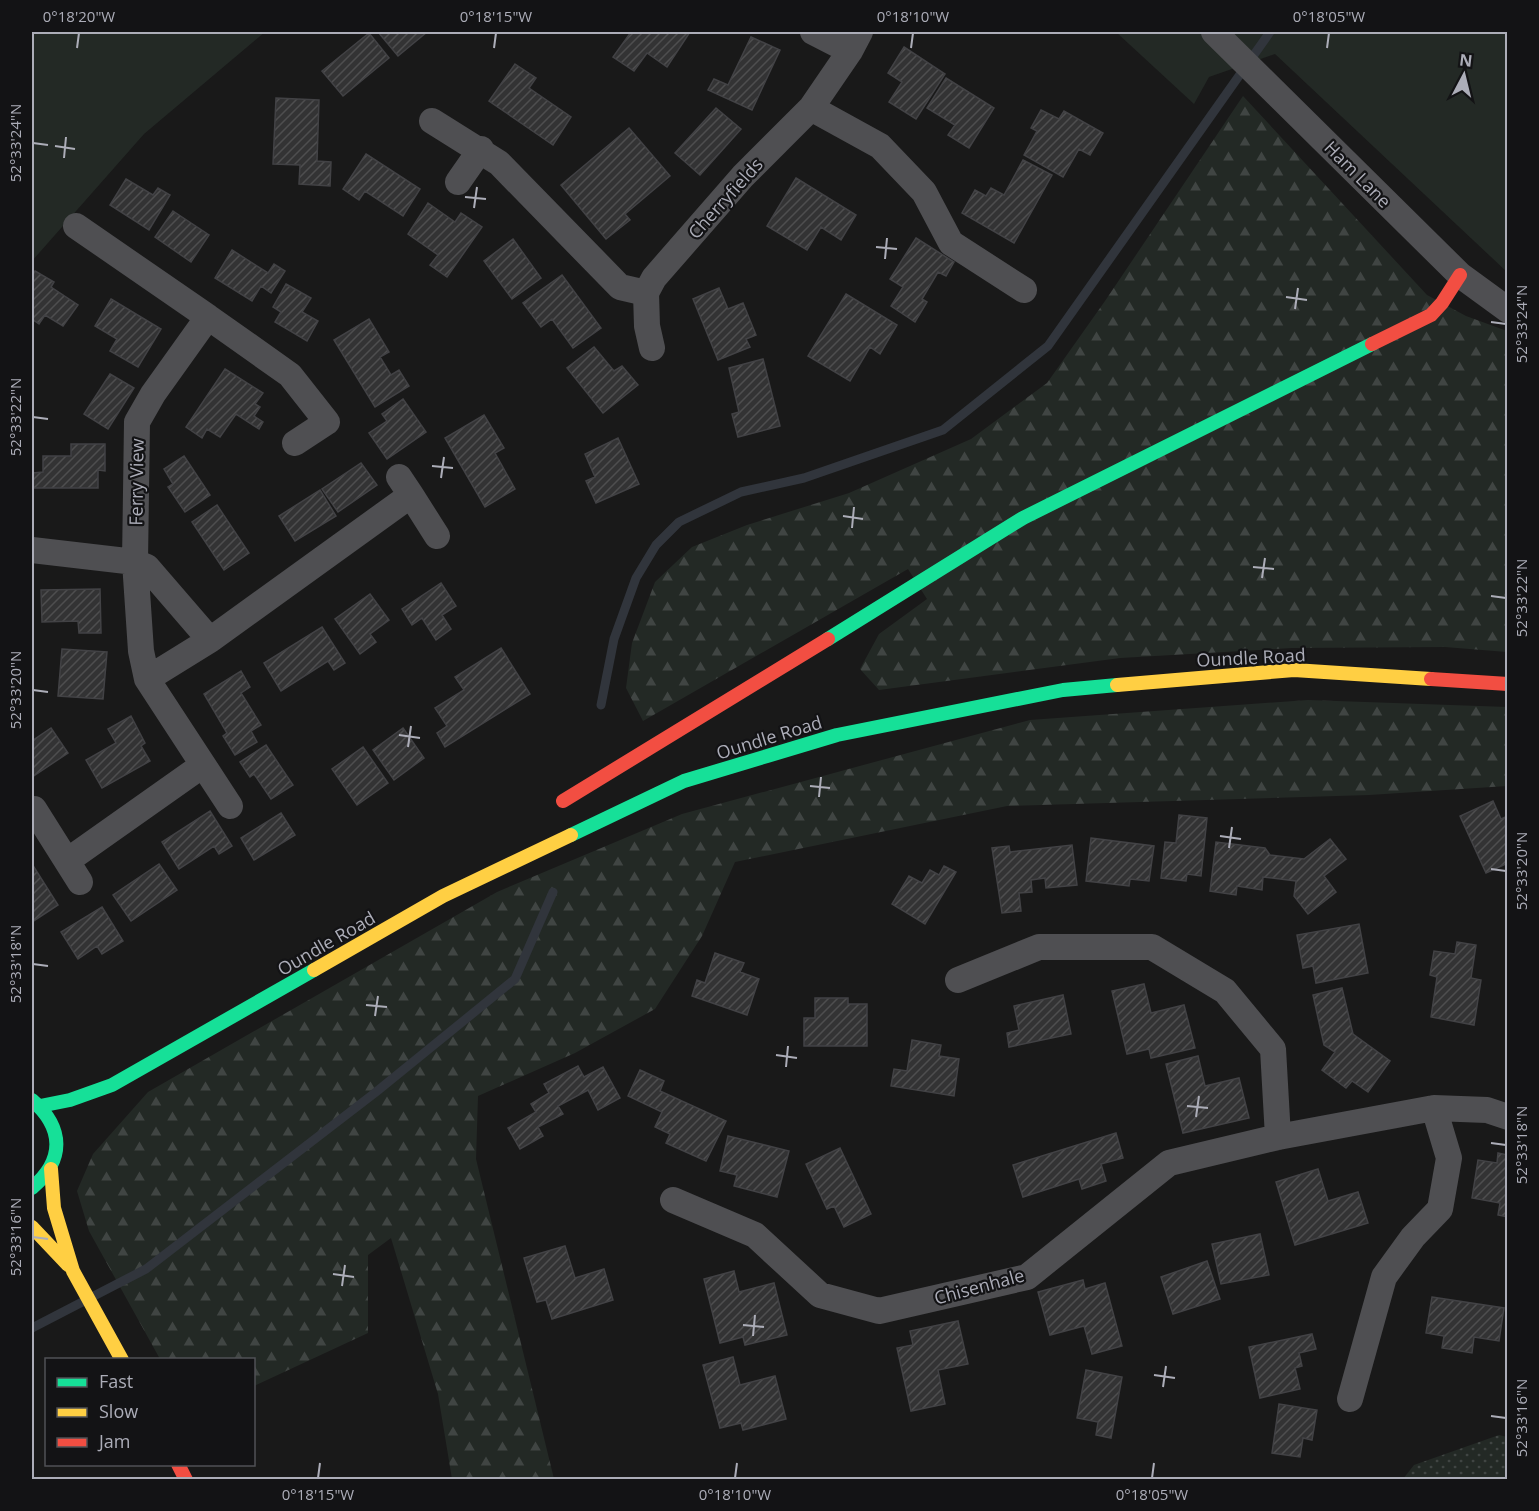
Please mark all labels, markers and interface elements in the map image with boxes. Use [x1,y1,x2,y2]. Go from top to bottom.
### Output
text: 0°18'20"W [43,6,115,26]
text: 0°18'15"W [460,6,532,26]
text: 0°18'10"W [877,6,949,26]
text: 0°18'05"W [1293,6,1365,26]
north arrow [1434,45,1494,105]
text: N [1458,48,1474,72]
text: 52°33'24"N [5,104,25,182]
street label: Ham Lane [1319,135,1397,213]
street label: Cherryfields [682,152,768,244]
text: 52°33'24"N [1511,285,1531,363]
text: 52°33'22"N [5,378,25,456]
street label: Ferry View [123,438,149,526]
text: 52°33'22"N [1511,559,1531,637]
street label: Oundle Road [1196,642,1306,672]
text: 52°33'20"N [5,651,25,729]
street label: Oundle Road [713,710,825,764]
text: 52°33'20"N [1511,832,1531,910]
street label: Oundle Road [273,905,379,981]
text: 52°33'18"N [5,925,25,1003]
text: 52°33'18"N [1511,1106,1531,1184]
text: 52°33'16"N [5,1198,25,1276]
street label: Chisenhale [931,1262,1027,1310]
legend [45,1358,255,1466]
text: Fast [99,1369,133,1393]
text: 52°33'16"N [1511,1379,1531,1457]
text: Slow [99,1399,138,1423]
text: Jam [97,1429,131,1453]
text: 0°18'15"W [282,1484,354,1504]
text: 0°18'10"W [699,1484,771,1504]
text: 0°18'05"W [1116,1484,1188,1504]

